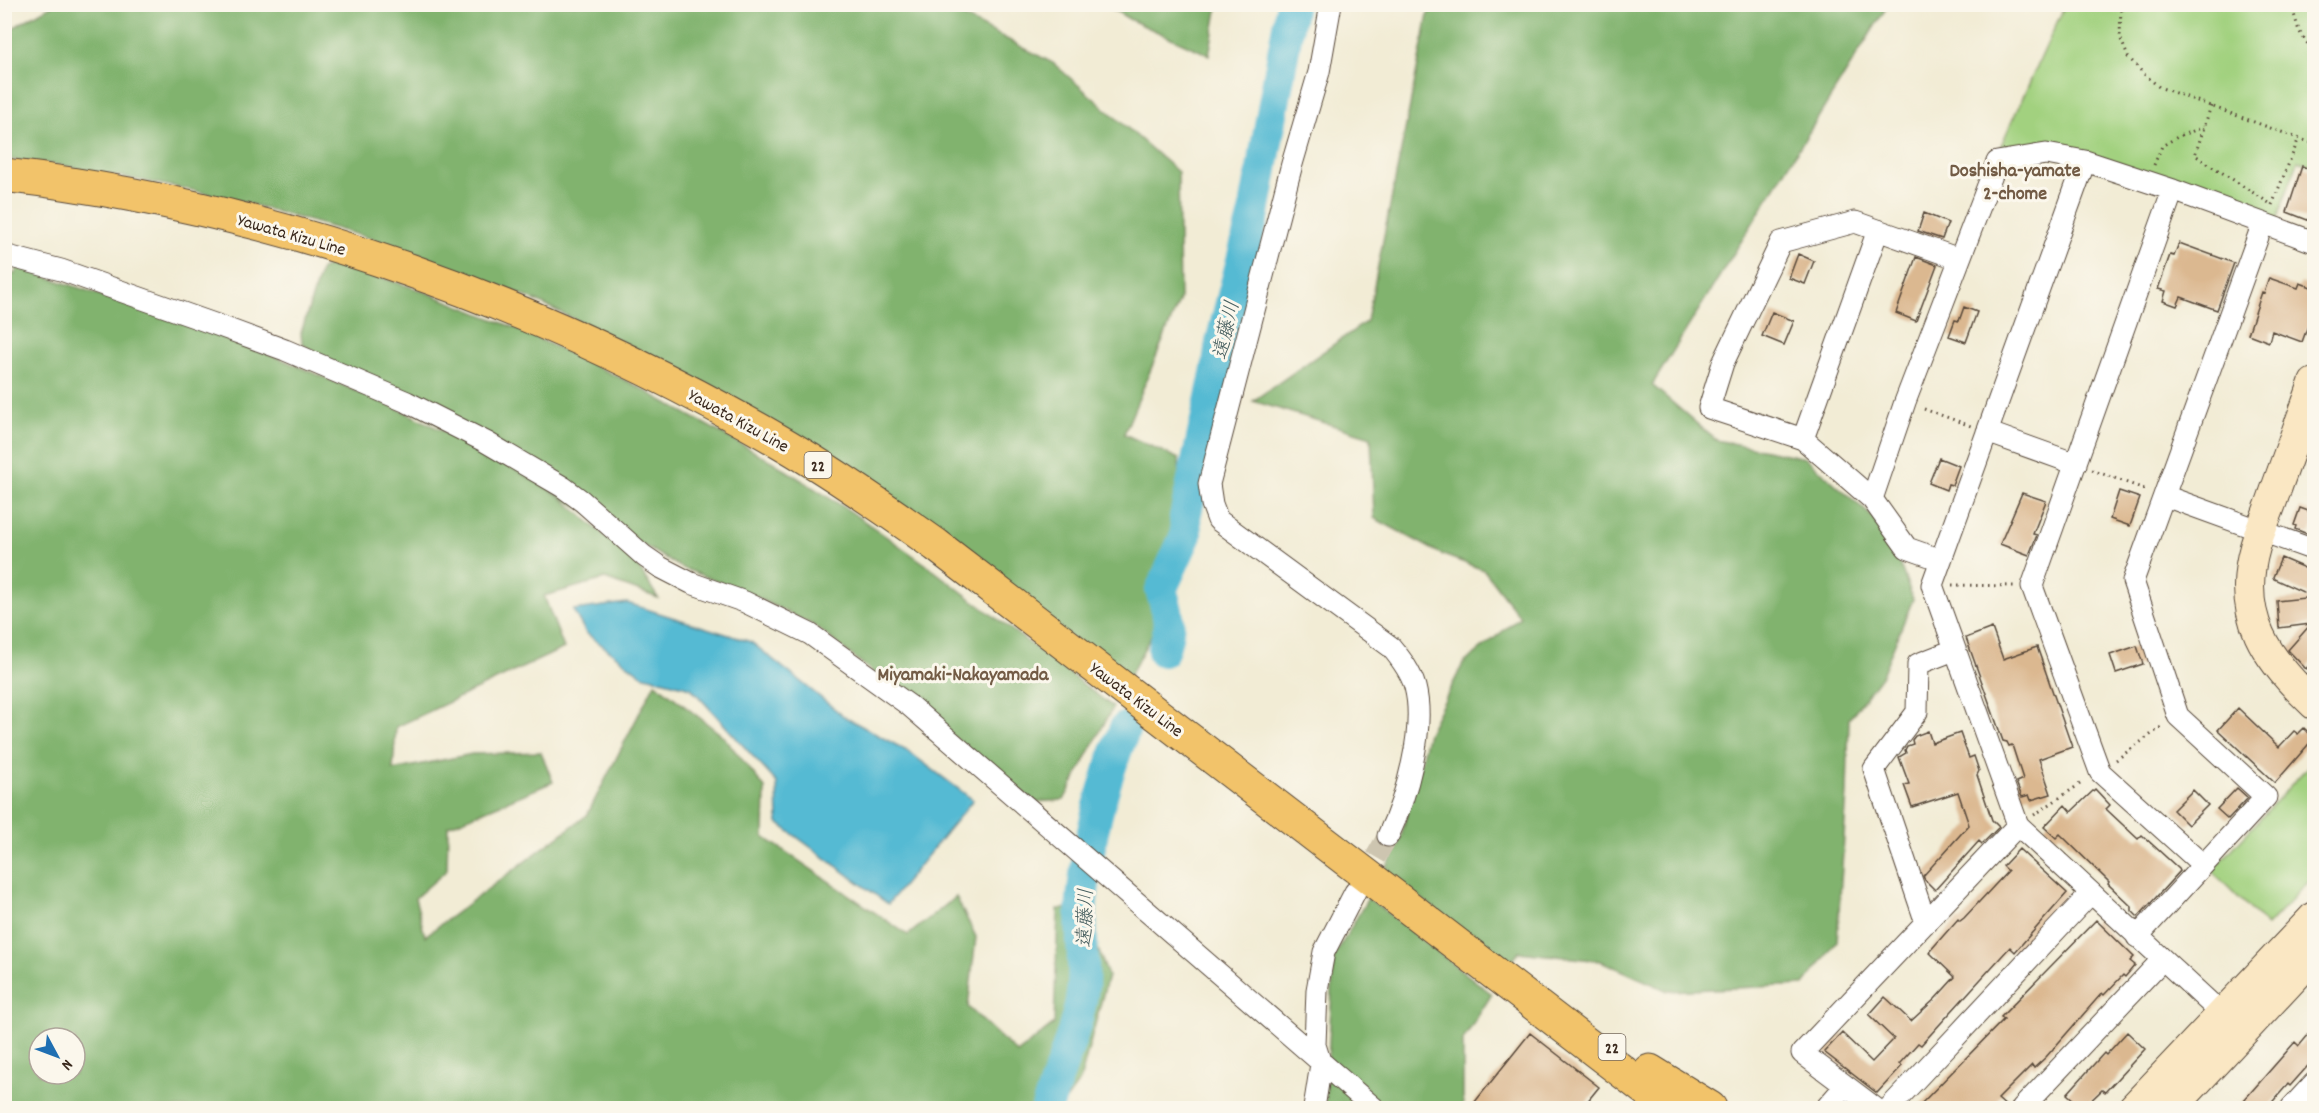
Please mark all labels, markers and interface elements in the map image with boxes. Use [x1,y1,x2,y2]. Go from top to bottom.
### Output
district label: Doshisha-yamate 2-chome [1949,158,2081,209]
street label: Yawata Kizu Line [234,209,348,264]
water label: 遠藤川 [1208,298,1248,363]
street label: Yawata Kizu Line [683,384,793,460]
road number: 22 [804,452,832,478]
street label: Yawata Kizu Line [1083,657,1188,745]
district label: Miyamaki-Nakayamada [878,662,1049,690]
water label: 遠藤川 [1072,888,1102,949]
north arrow [27,1026,87,1086]
road number: 22 [1598,1034,1626,1060]
text: N [55,1054,78,1075]

